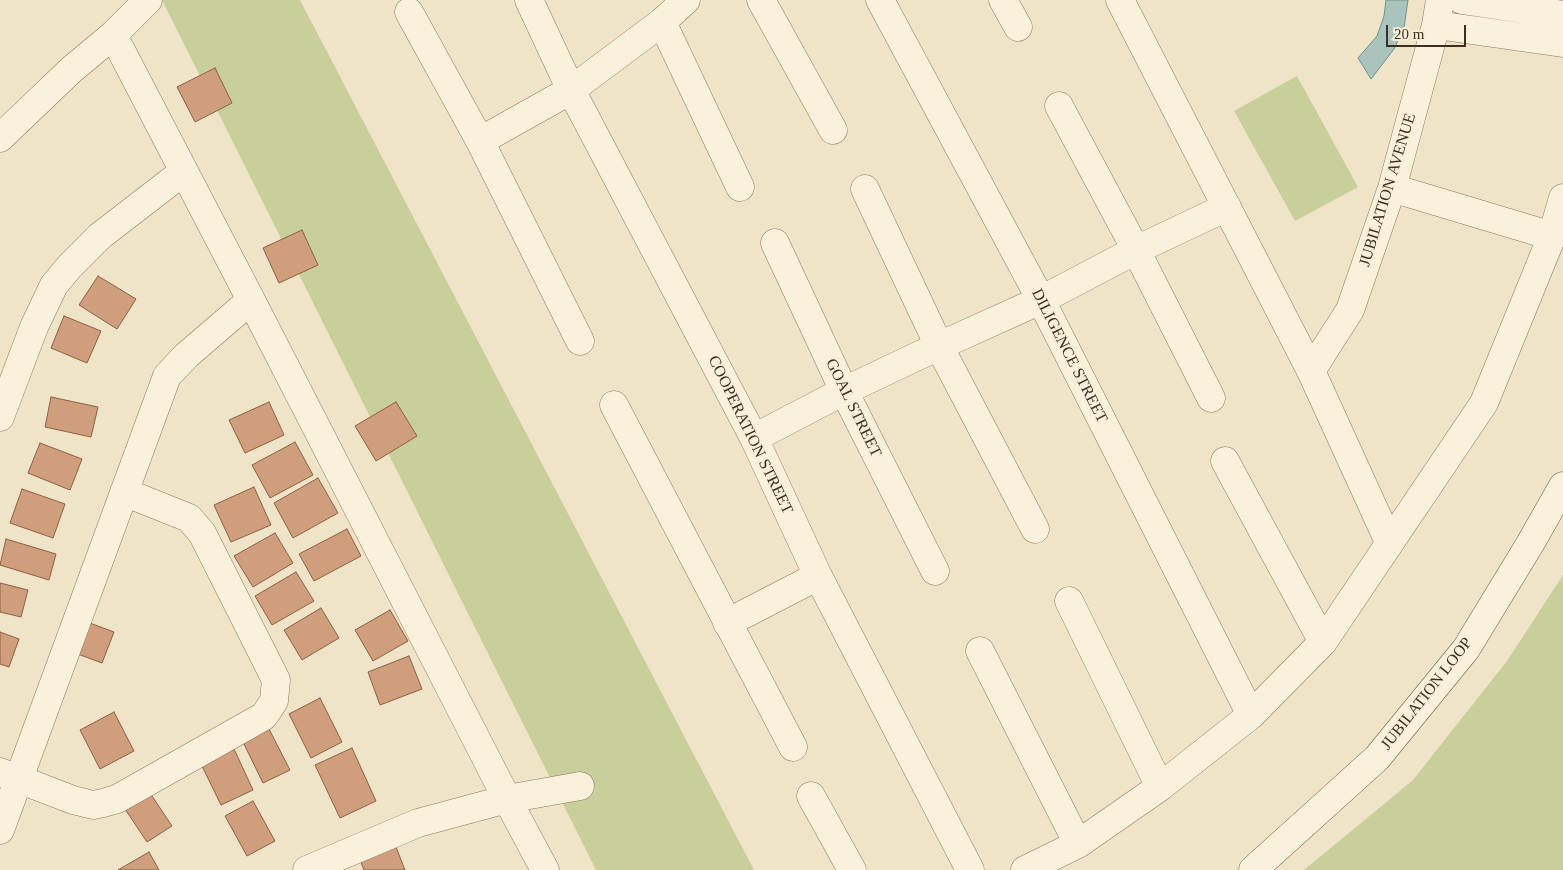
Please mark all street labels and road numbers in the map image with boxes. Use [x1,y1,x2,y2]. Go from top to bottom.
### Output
street label: JUBILATION AVENUE [1356,111,1420,269]
street label: DILIGENCE STREET [1027,286,1111,426]
street label: COOPERATION STREET [703,353,797,517]
street label: GOAL STREET [821,356,885,460]
street label: JUBILATION LOOP [1377,634,1477,754]

